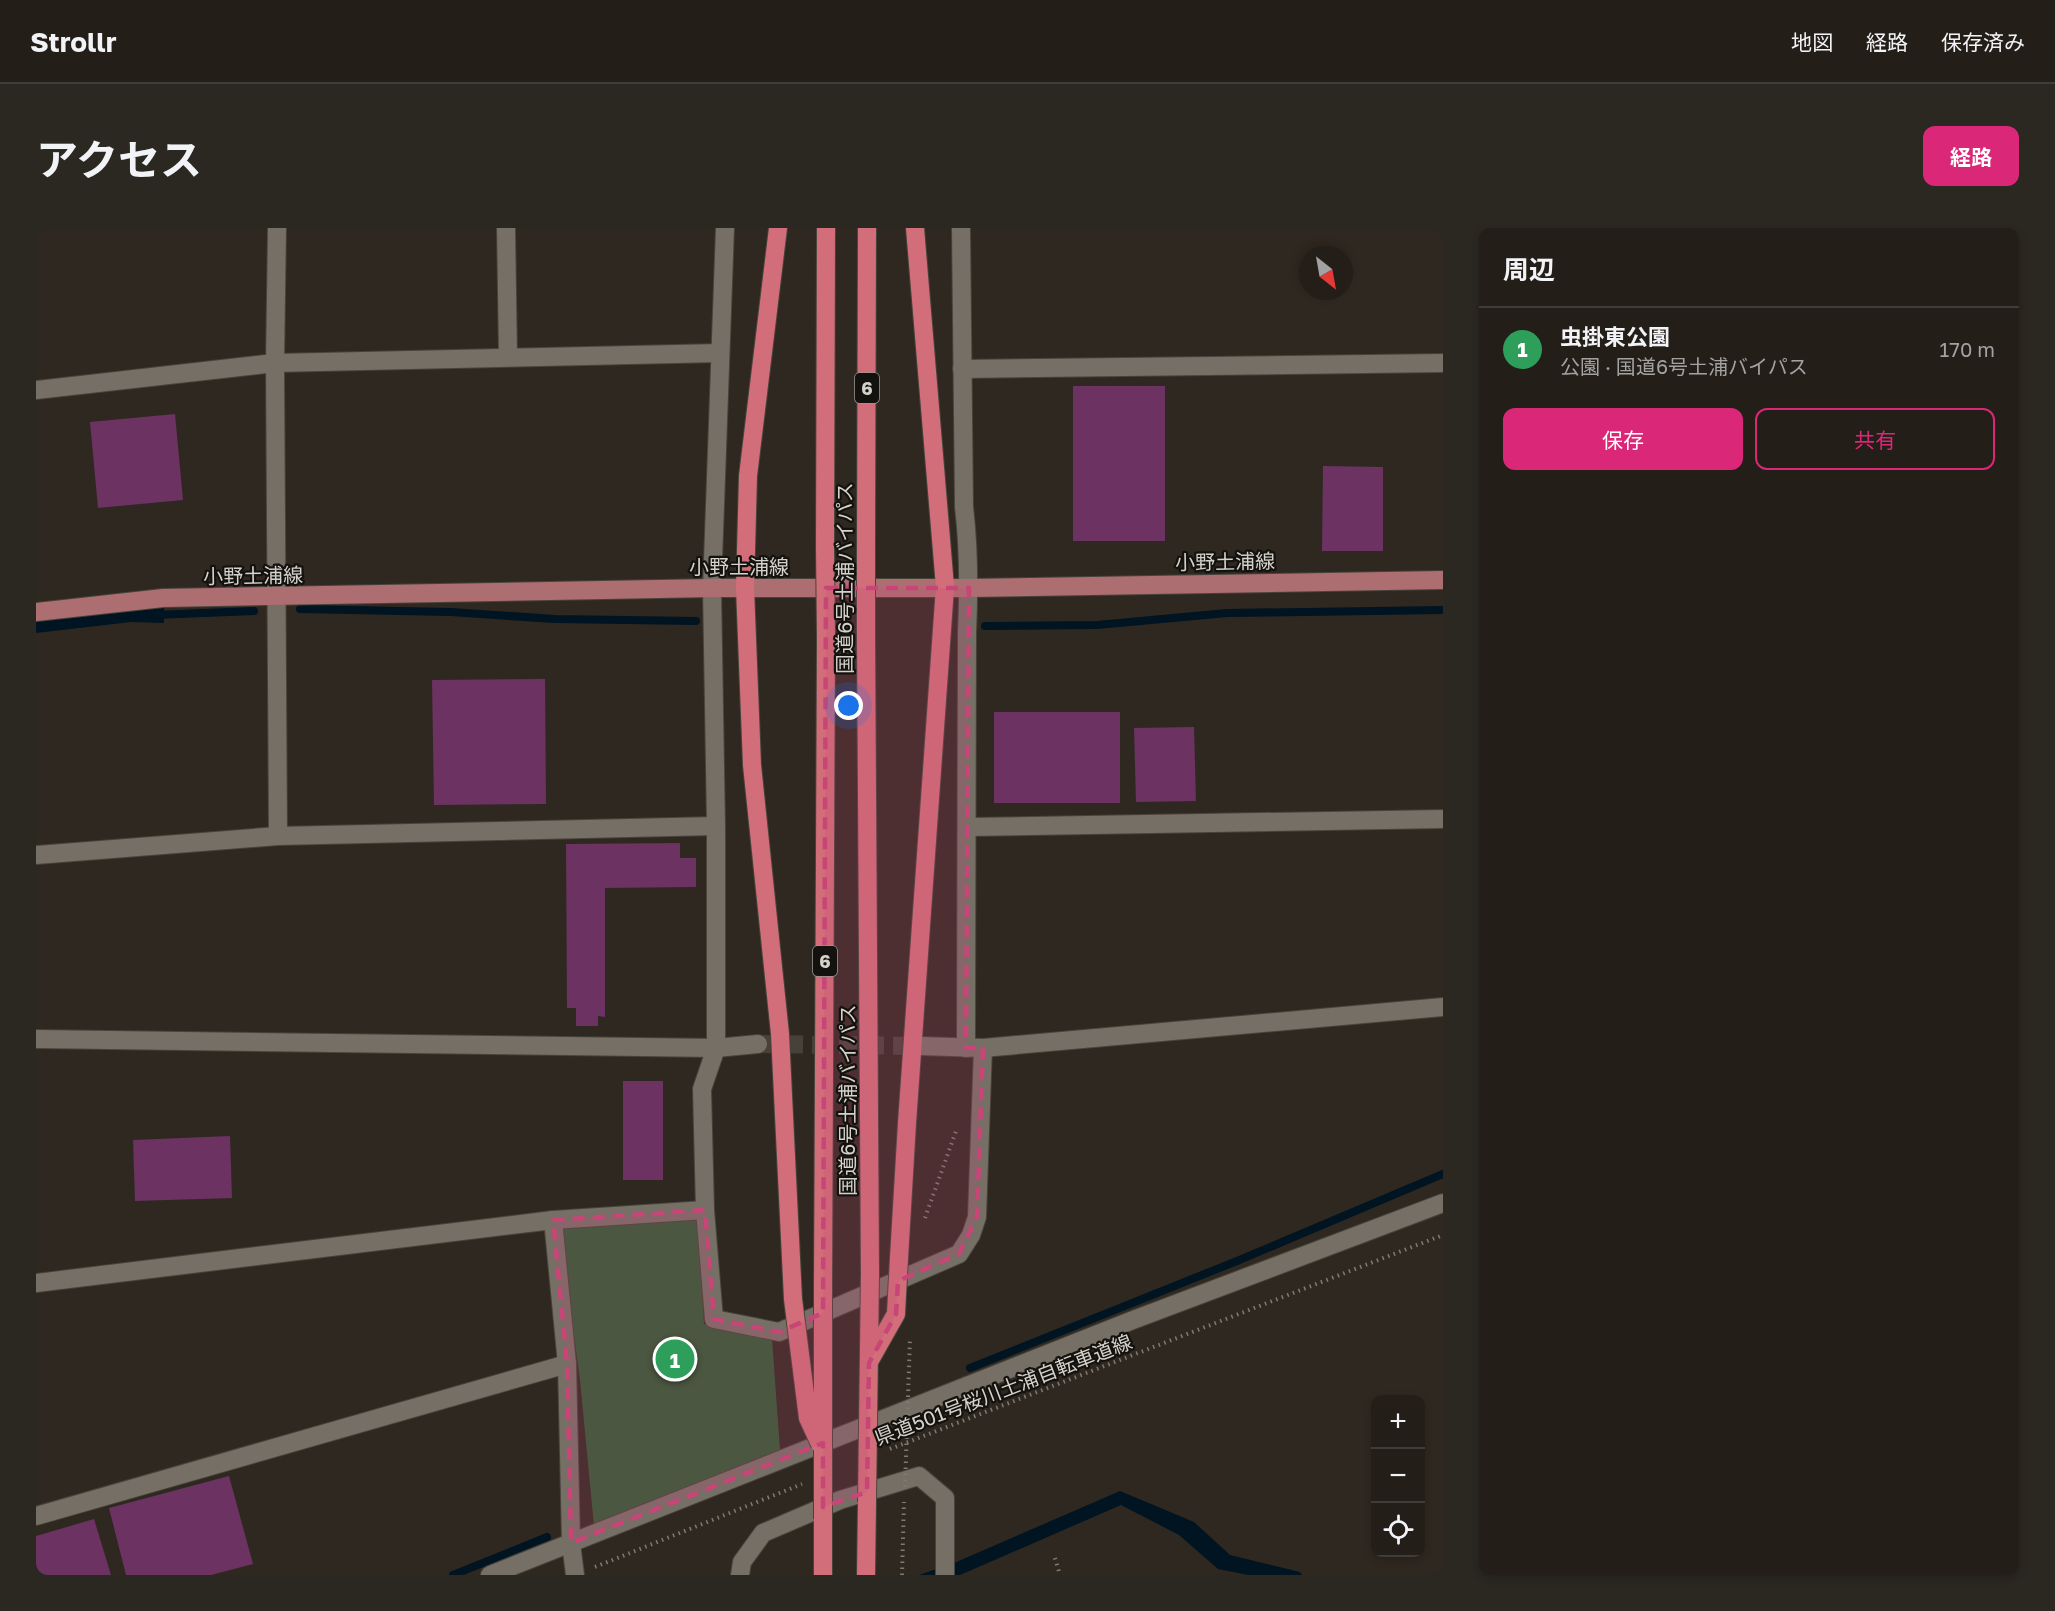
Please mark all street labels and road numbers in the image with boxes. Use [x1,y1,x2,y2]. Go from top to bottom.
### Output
road number: 6 [855,373,879,403]
street label: 国道6号土浦バイパス [832,482,856,674]
street label: 小野土浦線 [1175,548,1275,574]
street label: 小野土浦線 [689,554,789,578]
street label: 小野土浦線 [203,562,303,588]
road number: 6 [813,946,837,976]
street label: 国道6号土浦バイパス [835,1004,859,1196]
street label: 県道501号桜川土浦自転車道線 [871,1329,1135,1449]

